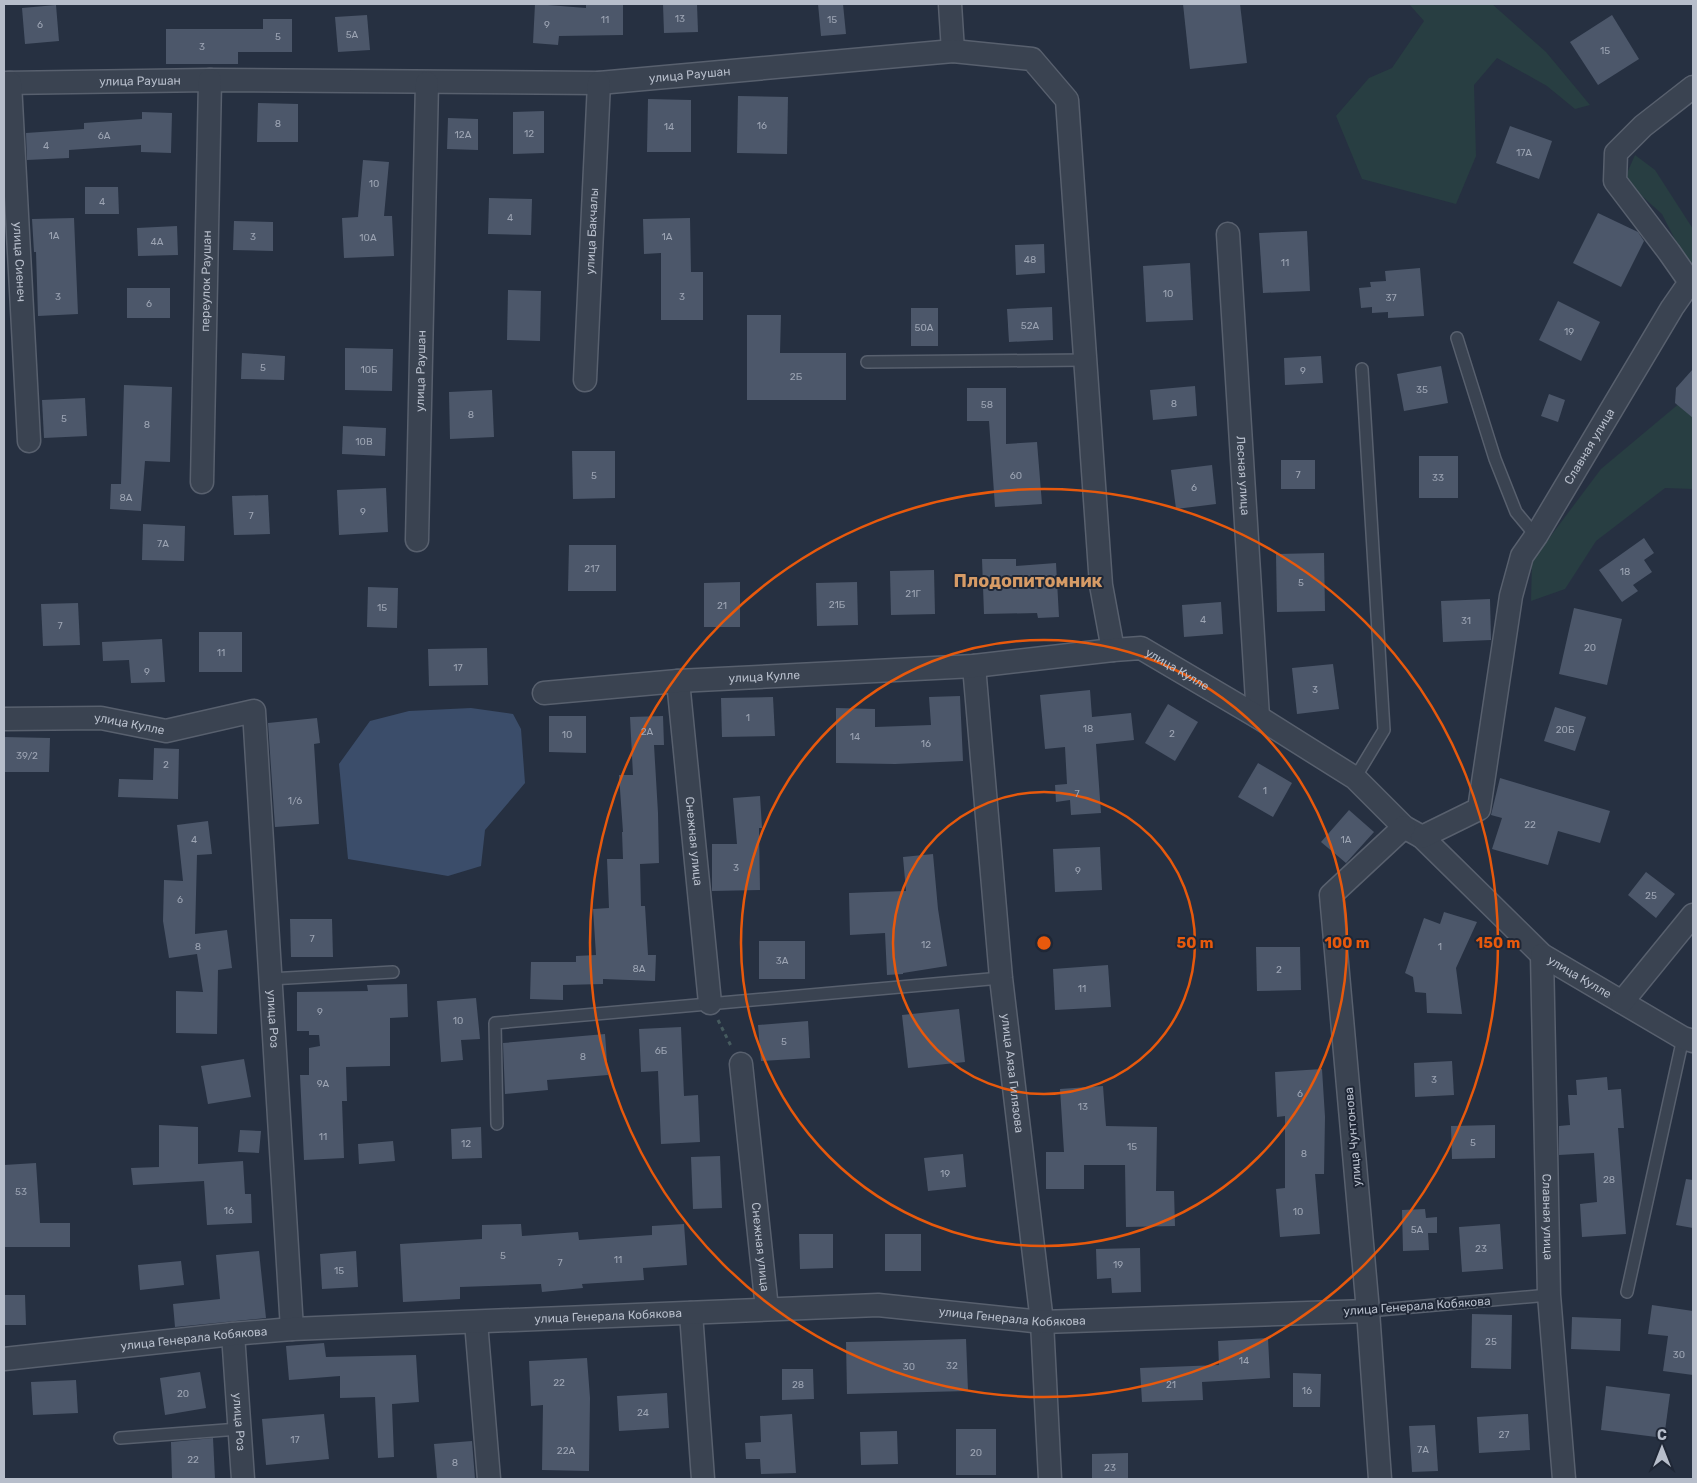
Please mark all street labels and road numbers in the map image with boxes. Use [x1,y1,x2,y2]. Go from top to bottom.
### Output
street label: улица Раушан [648,64,731,85]
street label: улица Раушан [99,73,181,89]
street label: улица Бакчалы [583,187,601,275]
street label: улица Сиенеч [10,221,29,302]
street label: переулок Раушан [198,230,214,332]
street label: улица Раушан [413,330,429,412]
street label: Славная улица [1561,406,1618,487]
street label: Лесная улица [1234,435,1252,516]
street label: улица Кулле [1143,645,1212,694]
street label: улица Кулле [728,668,801,685]
street label: улица Кулле [94,711,166,738]
street label: Снежная улица [683,796,705,886]
street label: улица Кулле [1545,953,1614,1001]
street label: улица Роз [264,989,282,1048]
street label: улица Аяза Гилязова [998,1013,1026,1134]
street label: улица Чунтонова [1342,1087,1364,1187]
street label: Славная улица [1540,1174,1555,1260]
street label: Снежная улица [749,1202,772,1292]
street label: улица Генерала Кобякова [1343,1294,1491,1318]
street label: улица Генерала Кобякова [938,1304,1086,1329]
street label: улица Генерала Кобякова [534,1306,682,1326]
street label: улица Генерала Кобякова [120,1324,268,1353]
street label: улица Роз [230,1392,248,1451]

